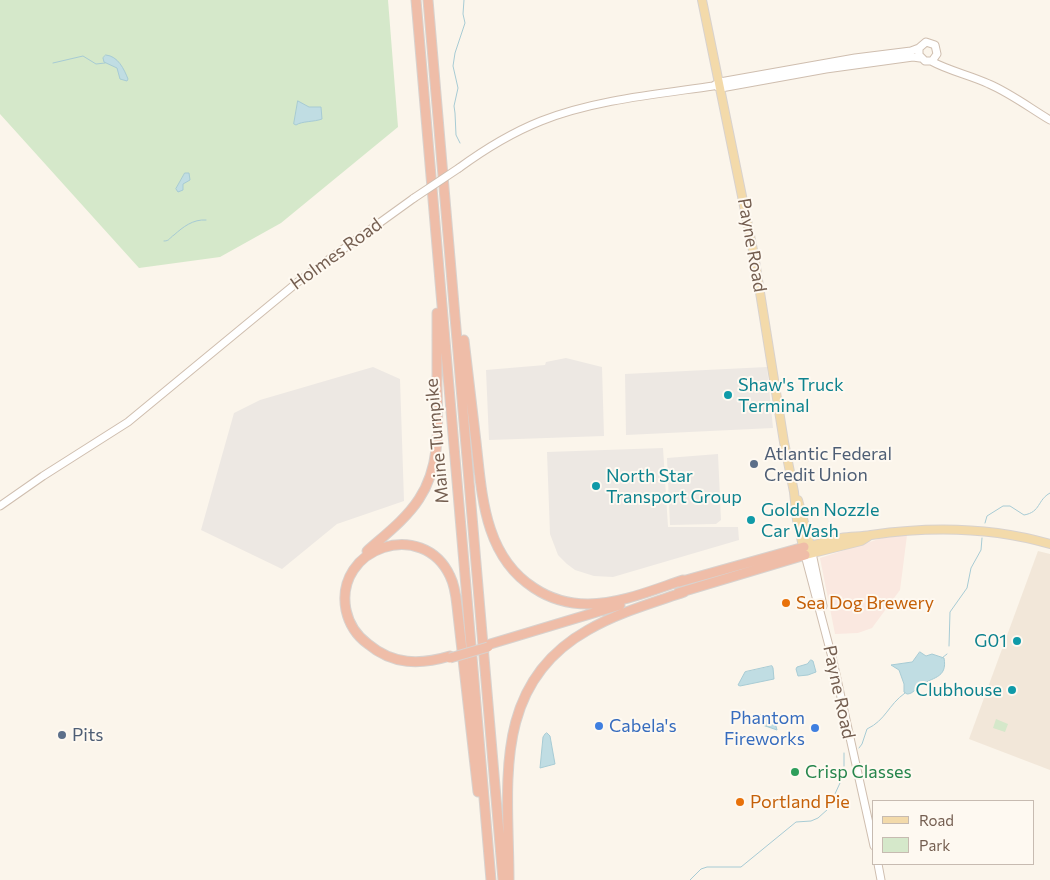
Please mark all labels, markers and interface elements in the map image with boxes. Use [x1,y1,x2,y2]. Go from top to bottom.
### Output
street label: Payne Road [733,196,771,294]
street label: Holmes Road [286,214,386,294]
place label: Shaw's Truck Terminal [738,374,844,416]
street label: Maine Turnpike [421,377,453,505]
marker: Shaw's Truck Terminal [722,389,734,401]
place label: Atlantic Federal Credit Union [764,443,892,486]
marker: Atlantic Federal Credit Union [748,458,760,470]
place label: North Star Transport Group [606,465,742,508]
marker: North Star Transport Group [590,480,602,492]
place label: Golden Nozzle Car Wash [761,499,879,542]
marker: Golden Nozzle Car Wash [745,514,757,526]
place label: Sea Dog Brewery [796,592,934,614]
marker: Sea Dog Brewery [780,597,792,609]
place label: G01 [974,630,1007,652]
marker: G01 [1011,635,1023,647]
street label: Payne Road [819,643,859,741]
place label: Clubhouse [916,679,1002,701]
marker: Clubhouse [1006,684,1018,696]
place label: Phantom Fireworks [724,707,805,750]
place label: Cabela's [609,715,677,737]
marker: Cabela's [593,720,605,732]
marker: Phantom Fireworks [809,722,821,734]
place label: Pits [72,724,103,746]
marker: Pits [56,729,68,741]
place label: Crisp Classes [805,761,912,783]
marker: Crisp Classes [789,766,801,778]
place label: Portland Pie [750,791,850,813]
marker: Portland Pie [734,796,746,808]
legend [872,800,1035,865]
text: Road [919,811,954,829]
text: Park [919,836,950,854]

